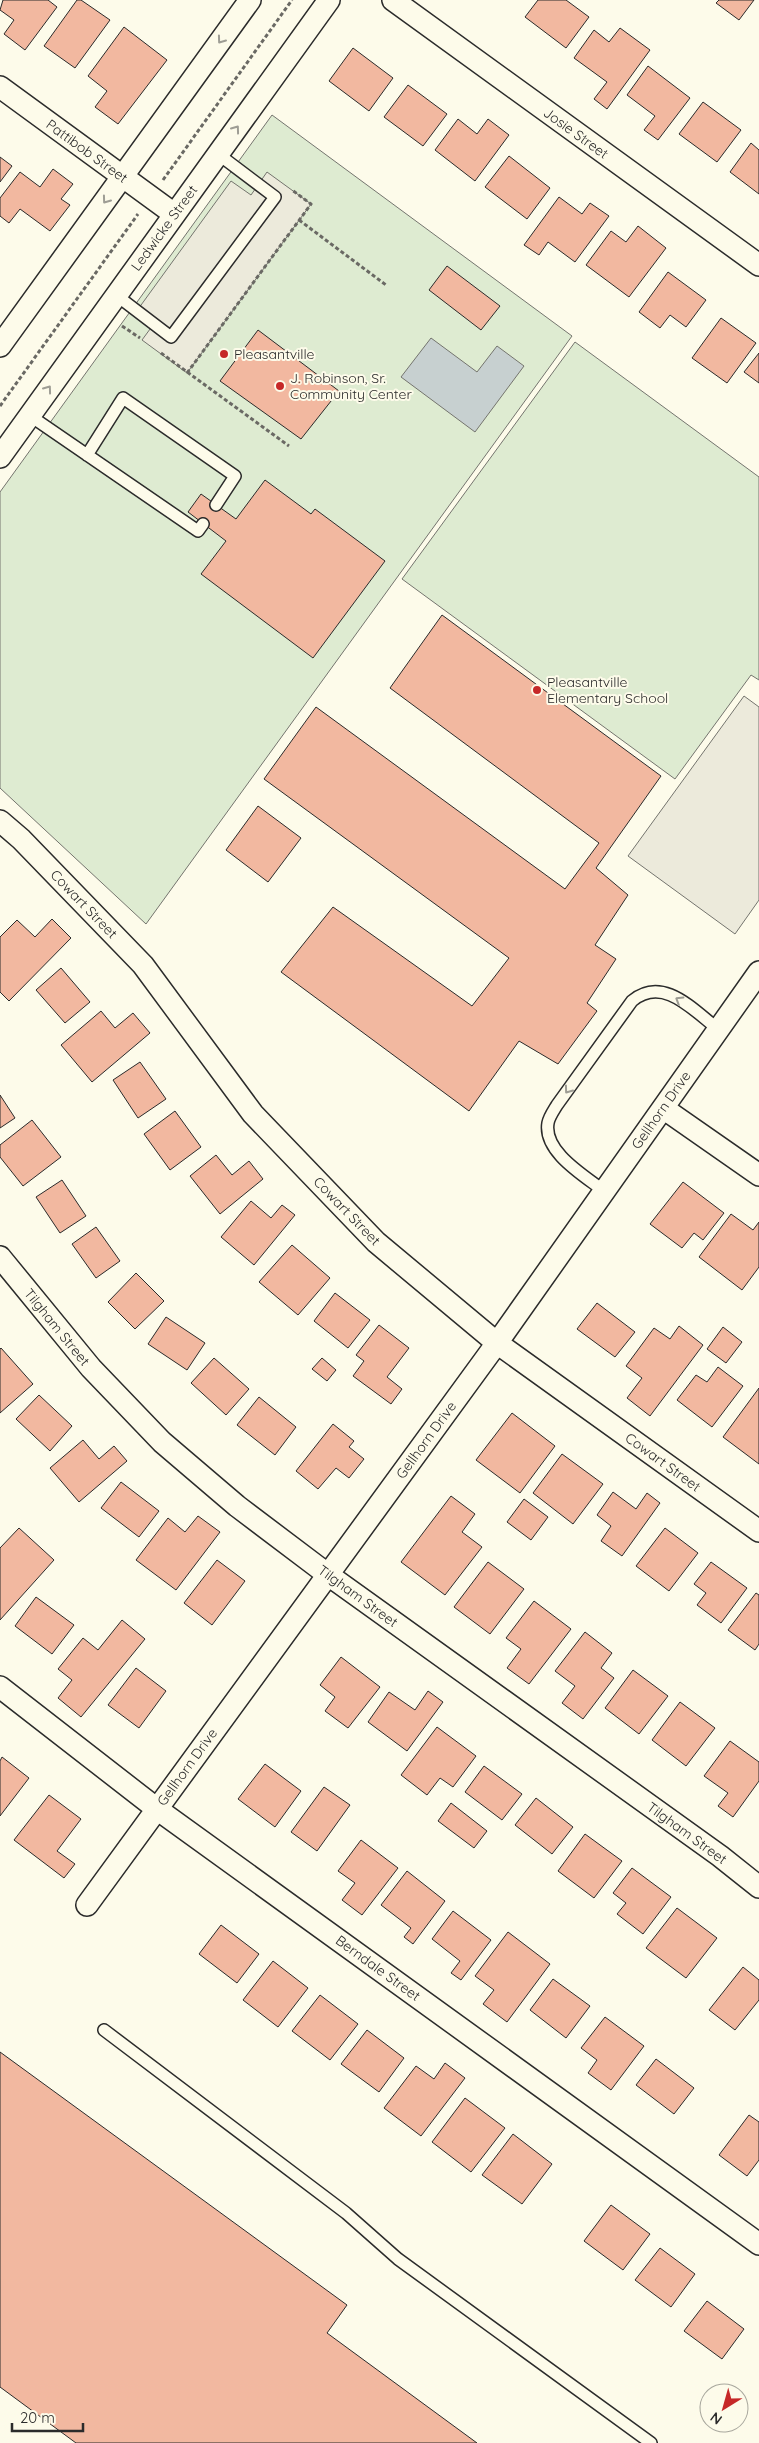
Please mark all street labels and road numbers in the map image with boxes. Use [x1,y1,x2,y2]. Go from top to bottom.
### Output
street label: Josie Street [540,103,612,163]
street label: Pattibob Street [43,115,132,187]
street label: Ledwicke Street [127,181,201,274]
street label: Cowart Street [47,866,122,942]
street label: Gellhorn Drive [627,1067,695,1153]
street label: Cowart Street [310,1173,385,1249]
street label: Tilgham Street [20,1285,94,1370]
street label: Gellhorn Drive [392,1398,460,1482]
street label: Cowart Street [622,1429,704,1496]
street label: Tilgham Street [314,1561,402,1631]
street label: Gellhorn Drive [153,1725,221,1809]
street label: Tilgham Street [643,1798,731,1868]
street label: Berndale Street [332,1931,424,2005]

